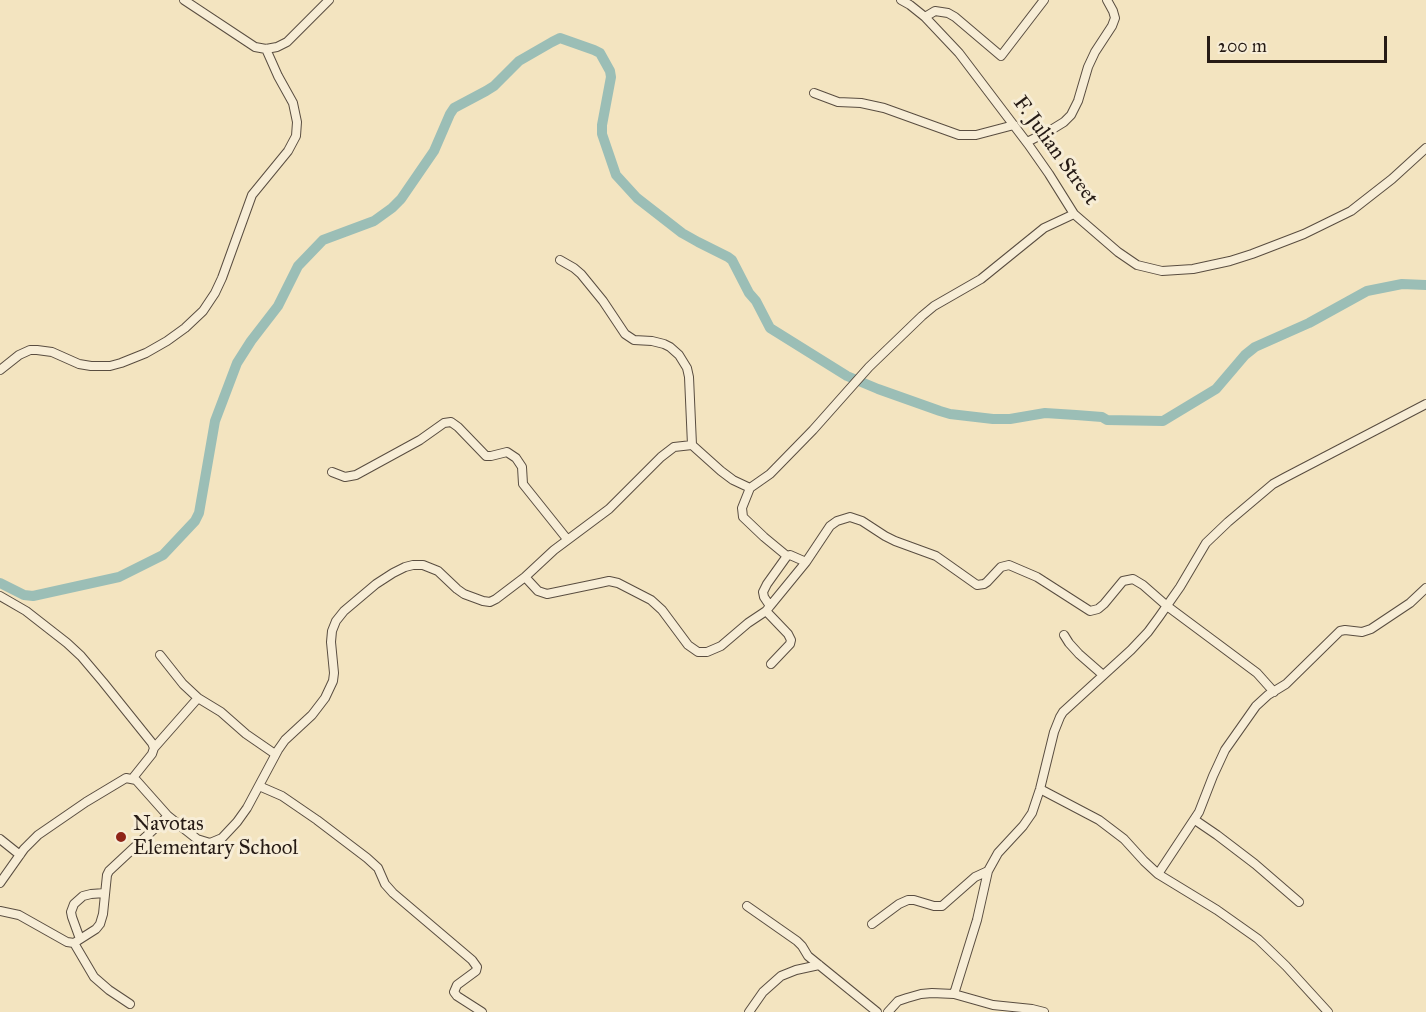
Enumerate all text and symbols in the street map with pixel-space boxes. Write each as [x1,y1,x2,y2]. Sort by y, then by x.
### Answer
scale bar [1210,24,1390,62]
text: 200 m [1218,35,1267,57]
street label: F. Julian Street [1007,91,1103,211]
place label: Navotas Elementary School [133,812,298,862]
marker: Navotas Elementary School [114,830,128,844]

